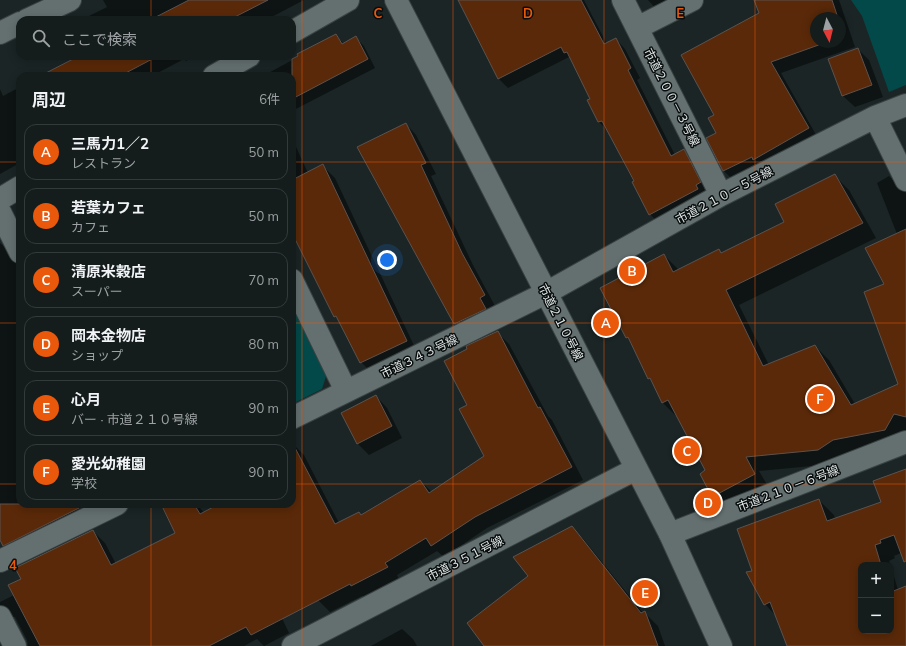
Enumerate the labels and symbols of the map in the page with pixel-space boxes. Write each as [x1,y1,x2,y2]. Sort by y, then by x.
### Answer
text: C [374,5,383,21]
text: D [523,5,533,21]
text: E [676,5,684,21]
north arrow [810,12,846,48]
street label: 市道２００－３号線 [641,45,703,149]
street label: 市道２１０－５号線 [673,163,775,227]
your location [377,250,397,270]
pin: B [619,256,645,286]
street label: 市道２１０号線 [535,281,587,363]
pin: A [593,308,619,338]
street label: 市道３４３号線 [378,331,460,381]
pin: F [807,384,833,414]
pin: C [674,436,700,466]
street label: 市道２１０－６号線 [735,462,841,514]
pin: D [695,488,721,518]
street label: 市道３５１号線 [424,532,506,584]
text: 4 [9,557,17,573]
pin: E [632,578,658,608]

